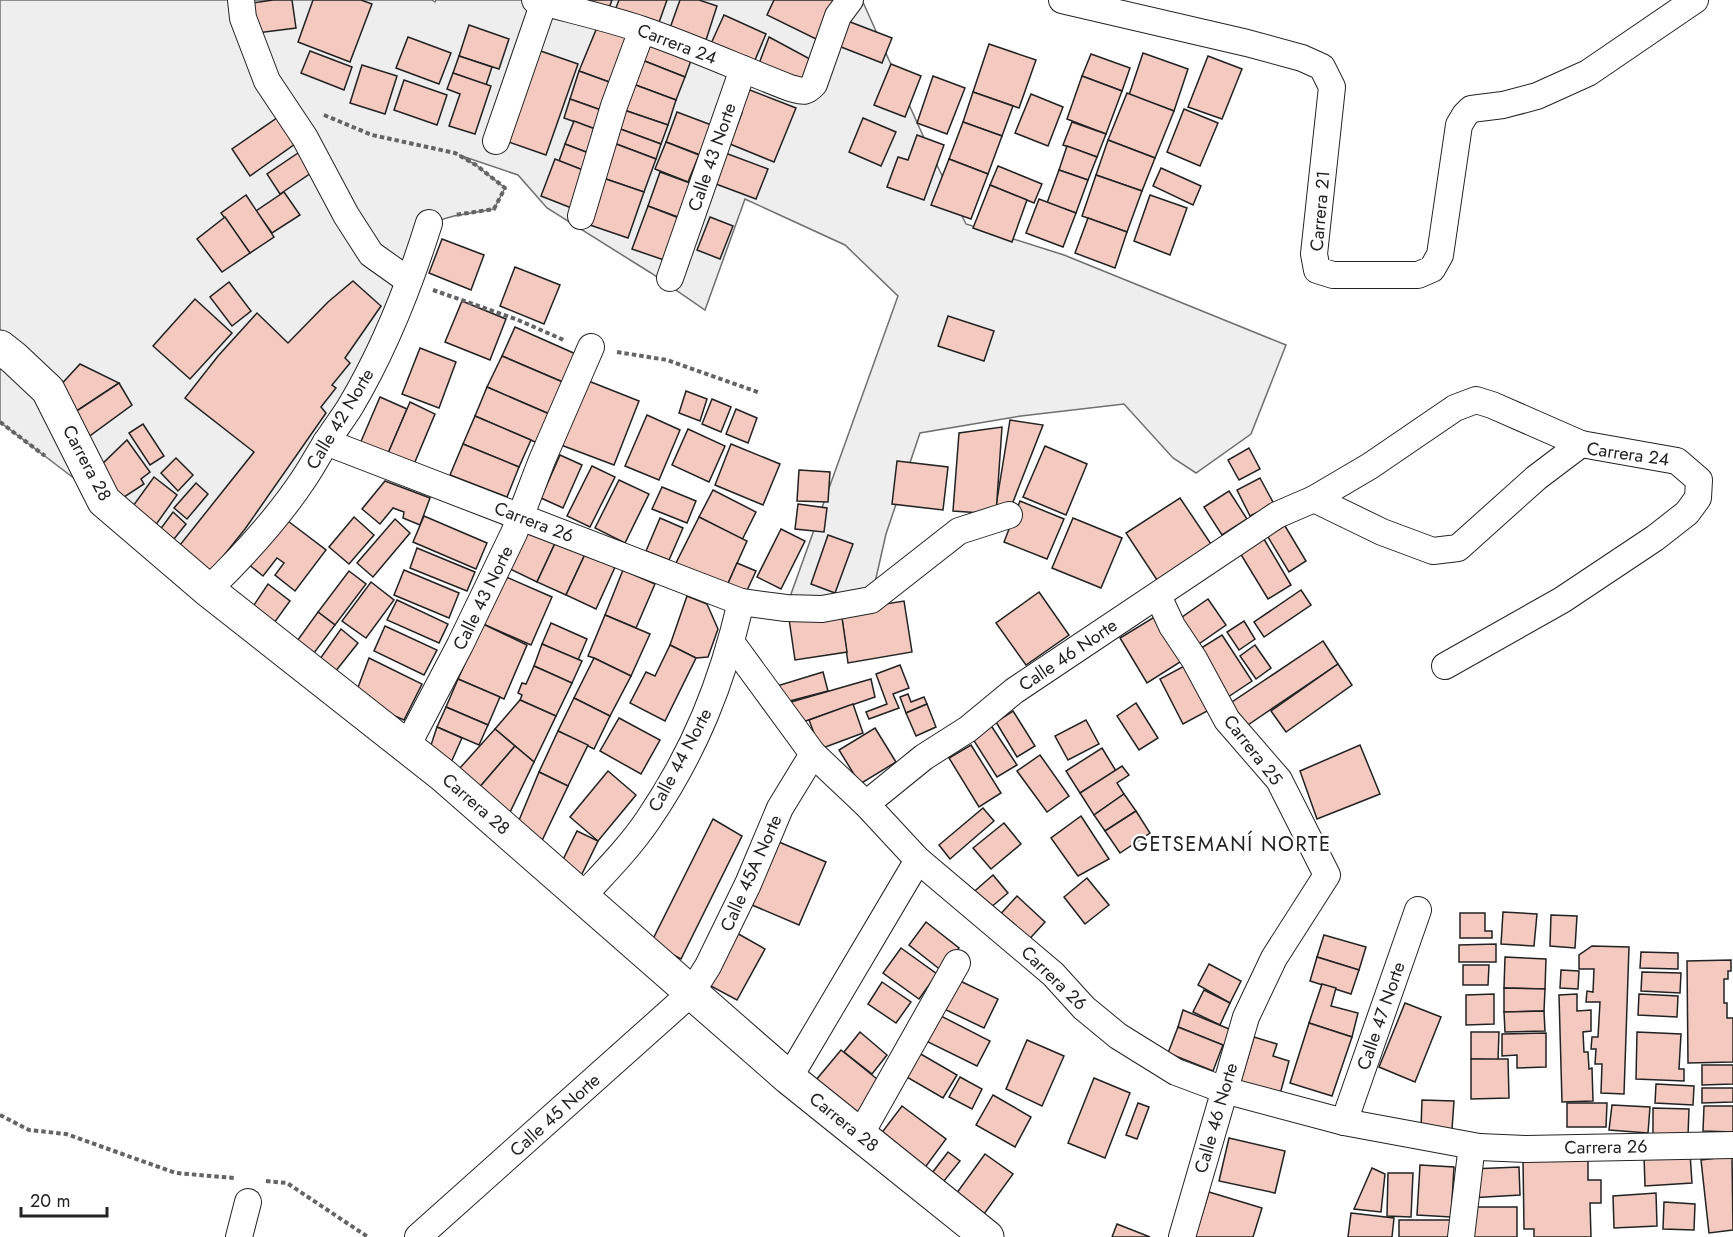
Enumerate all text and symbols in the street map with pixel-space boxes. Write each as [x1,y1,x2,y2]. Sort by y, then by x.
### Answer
street label: Carrera 24 [633,17,721,71]
street label: Calle 43 Norte [681,99,743,215]
street label: Carrera 21 [1304,170,1336,252]
street label: Calle 42 Norte [300,364,380,474]
street label: Carrera 28 [56,420,118,506]
street label: Carrera 24 [1585,435,1671,473]
street label: Carrera 26 [491,495,577,549]
street label: Calle 43 Norte [447,541,519,655]
street label: Calle 46 Norte [1014,612,1122,698]
street label: Calle 44 Norte [642,704,718,816]
street label: Carrera 25 [1217,709,1289,791]
street label: Carrera 28 [436,767,516,841]
street label: Calle 45A Norte [714,810,788,936]
district label: GETSEMANÍ NORTE [1133,830,1331,859]
street label: Carrera 26 [1015,940,1093,1016]
street label: Calle 47 Norte [1350,958,1412,1074]
street label: Calle 46 Norte [1188,1060,1244,1176]
street label: Calle 45 Norte [504,1067,606,1163]
street label: Carrera 28 [804,1086,884,1158]
street label: Carrera 26 [1564,1133,1648,1161]
scale bar [21,1180,106,1218]
text: 20 m [30,1188,70,1214]

